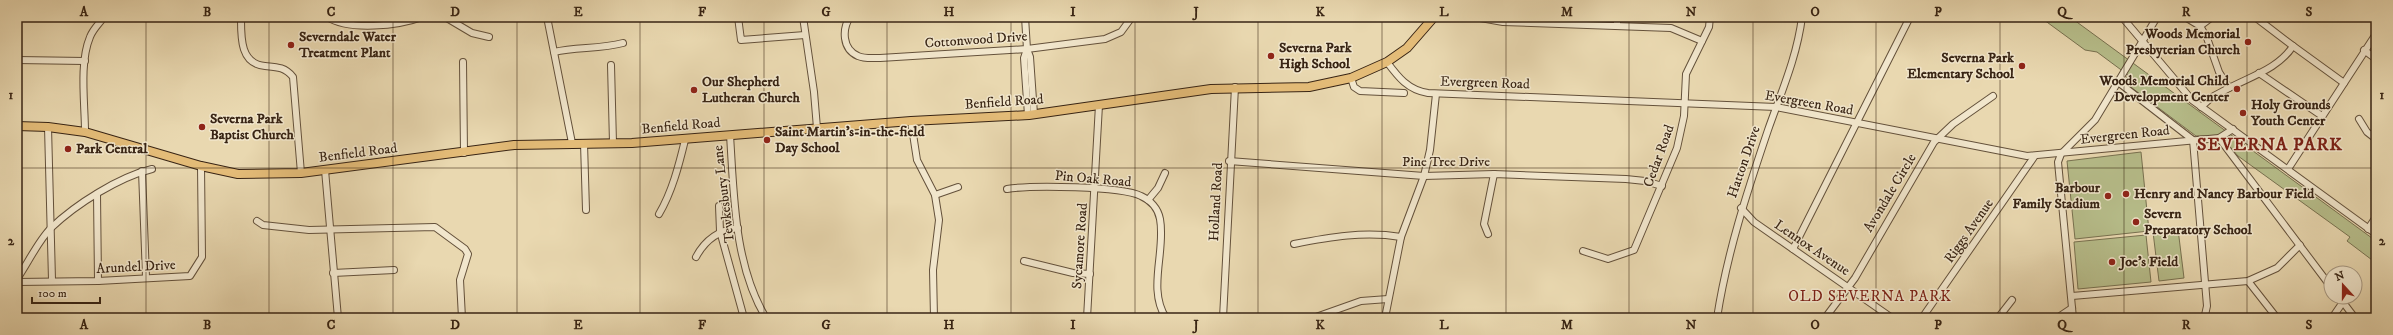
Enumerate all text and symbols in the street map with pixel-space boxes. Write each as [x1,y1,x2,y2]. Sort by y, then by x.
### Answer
text: A [79,4,89,20]
text: B [203,4,211,20]
text: C [327,4,336,20]
text: D [450,4,460,20]
text: E [573,4,583,20]
text: F [698,4,707,20]
text: G [821,4,831,20]
text: H [944,4,955,20]
text: I [1070,4,1076,20]
text: J [1191,4,1199,21]
text: K [1315,4,1325,20]
text: L [1439,4,1449,20]
text: M [1561,4,1573,20]
text: N [1686,4,1697,20]
text: O [1810,4,1820,20]
text: P [1934,4,1942,20]
text: Q [2057,4,2073,20]
text: R [2182,4,2191,20]
text: S [2306,4,2313,20]
place label: Woods Memorial Presbyterian Church [2126,25,2241,59]
street label: Cottonwood Drive [924,27,1028,53]
place label: Severndale Water Treatment Plant [298,28,397,62]
marker: Woods Memorial Presbyterian Church [2243,37,2253,47]
place label: Severna Park High School [1279,39,1353,73]
marker: Severndale Water Treatment Plant [286,40,296,50]
place label: Severna Park Elementary School [1907,49,2015,83]
marker: Severna Park High School [1266,51,1276,61]
marker: Severna Park Elementary School [2017,61,2027,71]
street label: Evergreen Road [1440,72,1530,94]
place label: Woods Memorial Child Development Center [2099,72,2230,106]
place label: Our Shepherd Lutheran Church [702,73,800,107]
marker: Woods Memorial Child Development Center [2232,84,2242,94]
marker: Our Shepherd Lutheran Church [689,85,699,95]
street label: Evergreen Road [1763,86,1855,120]
text: 1 [9,87,14,103]
text: 1 [2380,87,2385,103]
street label: Benfield Road [964,90,1044,114]
place label: Holy Grounds Youth Center [2250,96,2331,130]
marker: Holy Grounds Youth Center [2238,108,2248,118]
place label: Severna Park Baptist Church [210,110,295,144]
street label: Benfield Road [641,114,721,138]
street label: Evergreen Road [2079,121,2171,149]
marker: Severna Park Baptist Church [197,122,207,132]
street label: Cedar Road [1639,122,1679,190]
place label: Saint Martin's-in-the-field Day School [775,123,925,157]
street label: Hatton Drive [1723,123,1765,200]
district label: SEVERNA PARK [2197,134,2343,156]
marker: Saint Martin's-in-the-field Day School [762,135,772,145]
street label: Benfield Road [318,139,398,167]
place label: Park Central [76,140,148,158]
marker: Park Central [63,144,73,154]
street label: Tewkesbury Lane [709,144,739,244]
street label: Avondale Circle [1859,150,1921,236]
street label: Pine Tree Drive [1402,153,1490,171]
street label: Holland Road [1205,162,1227,242]
street label: Pin Oak Road [1054,167,1132,191]
place label: Barbour Family Stadium [2012,179,2101,213]
place label: Henry and Nancy Barbour Field [2134,185,2315,203]
marker: Henry and Nancy Barbour Field [2121,189,2131,199]
marker: Barbour Family Stadium [2103,191,2113,201]
street label: Riggs Avenue [1940,195,1998,267]
street label: Sycamore Road [1068,202,1092,290]
place label: Severn Preparatory School [2144,205,2253,239]
street label: Lennox Avenue [1771,216,1853,280]
marker: Severn Preparatory School [2131,217,2141,227]
text: 2 [8,233,15,249]
text: 2 [2379,233,2386,249]
place label: Joe's Field [2118,253,2179,271]
street label: Arundel Drive [96,256,176,278]
marker: Joe's Field [2107,257,2117,267]
north arrow [2323,265,2363,305]
text: N [2333,268,2346,285]
scale bar [32,279,100,305]
text: 100 m [38,286,67,301]
district label: OLD SEVERNA PARK [1788,287,1952,306]
text: A [79,317,89,333]
text: B [203,317,211,333]
text: C [327,317,336,333]
text: D [450,317,460,333]
text: E [573,317,583,333]
text: F [698,317,707,333]
text: G [821,317,831,333]
text: H [944,317,955,333]
text: I [1070,317,1076,333]
text: J [1191,317,1199,334]
text: K [1315,317,1325,333]
text: L [1439,317,1449,333]
text: M [1561,317,1573,333]
text: N [1686,317,1697,333]
text: O [1810,317,1820,333]
text: P [1934,317,1942,333]
text: Q [2057,317,2073,333]
text: R [2182,317,2191,333]
text: S [2306,317,2313,333]

